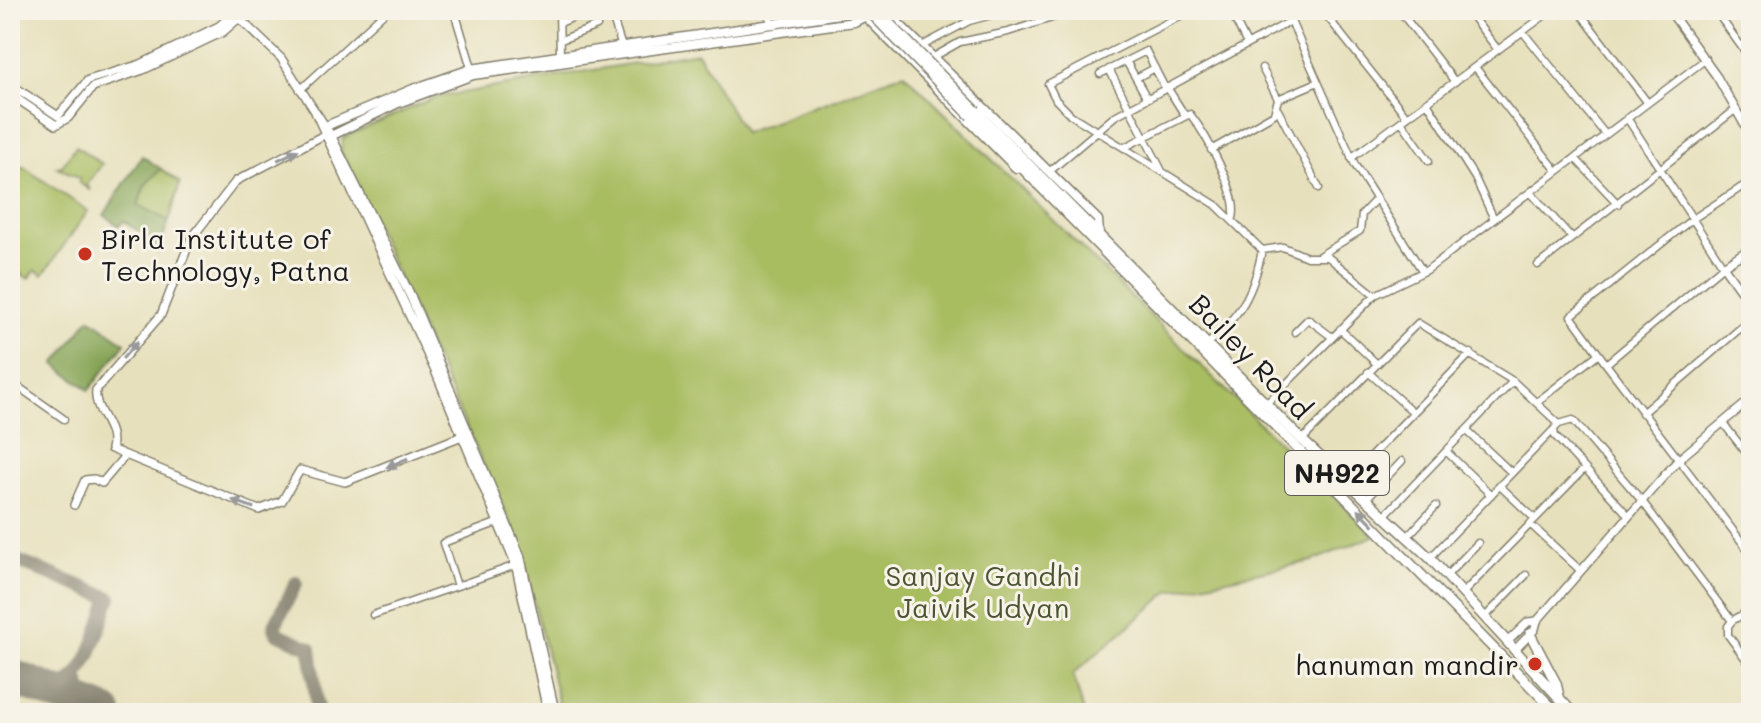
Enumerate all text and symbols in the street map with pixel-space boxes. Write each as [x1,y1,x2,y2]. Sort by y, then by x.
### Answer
one-way arrow [276,148,299,162]
place label: Birla Institute of Technology, Patna [101,220,350,288]
marker: Birla Institute of Technology, Patna [76,245,94,263]
street label: Bailey Road [1182,286,1320,426]
one-way arrow [121,341,139,360]
road number: NH922 [1285,451,1389,495]
one-way arrow [385,456,409,469]
one-way arrow [231,497,255,510]
one-way arrow [1357,508,1375,527]
park label: Sanjay Gandhi Jaivik Udyan [886,557,1080,625]
place label: hanuman mandir [1295,646,1519,682]
marker: hanuman mandir [1526,655,1544,673]

